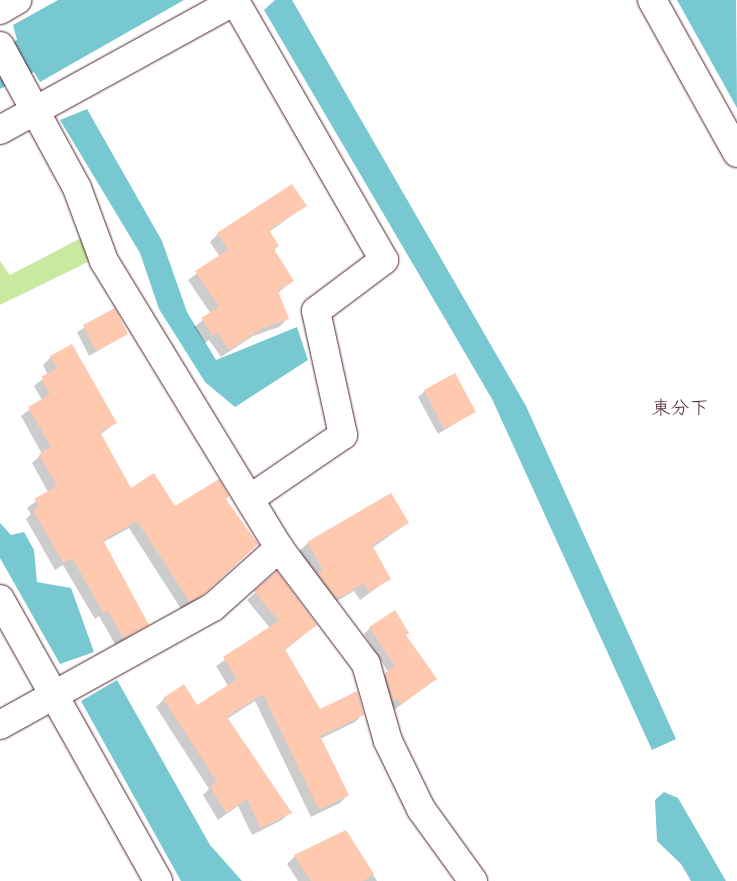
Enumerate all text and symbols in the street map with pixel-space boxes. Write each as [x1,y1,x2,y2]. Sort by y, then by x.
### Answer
district label: 東分下 [652,397,708,419]

